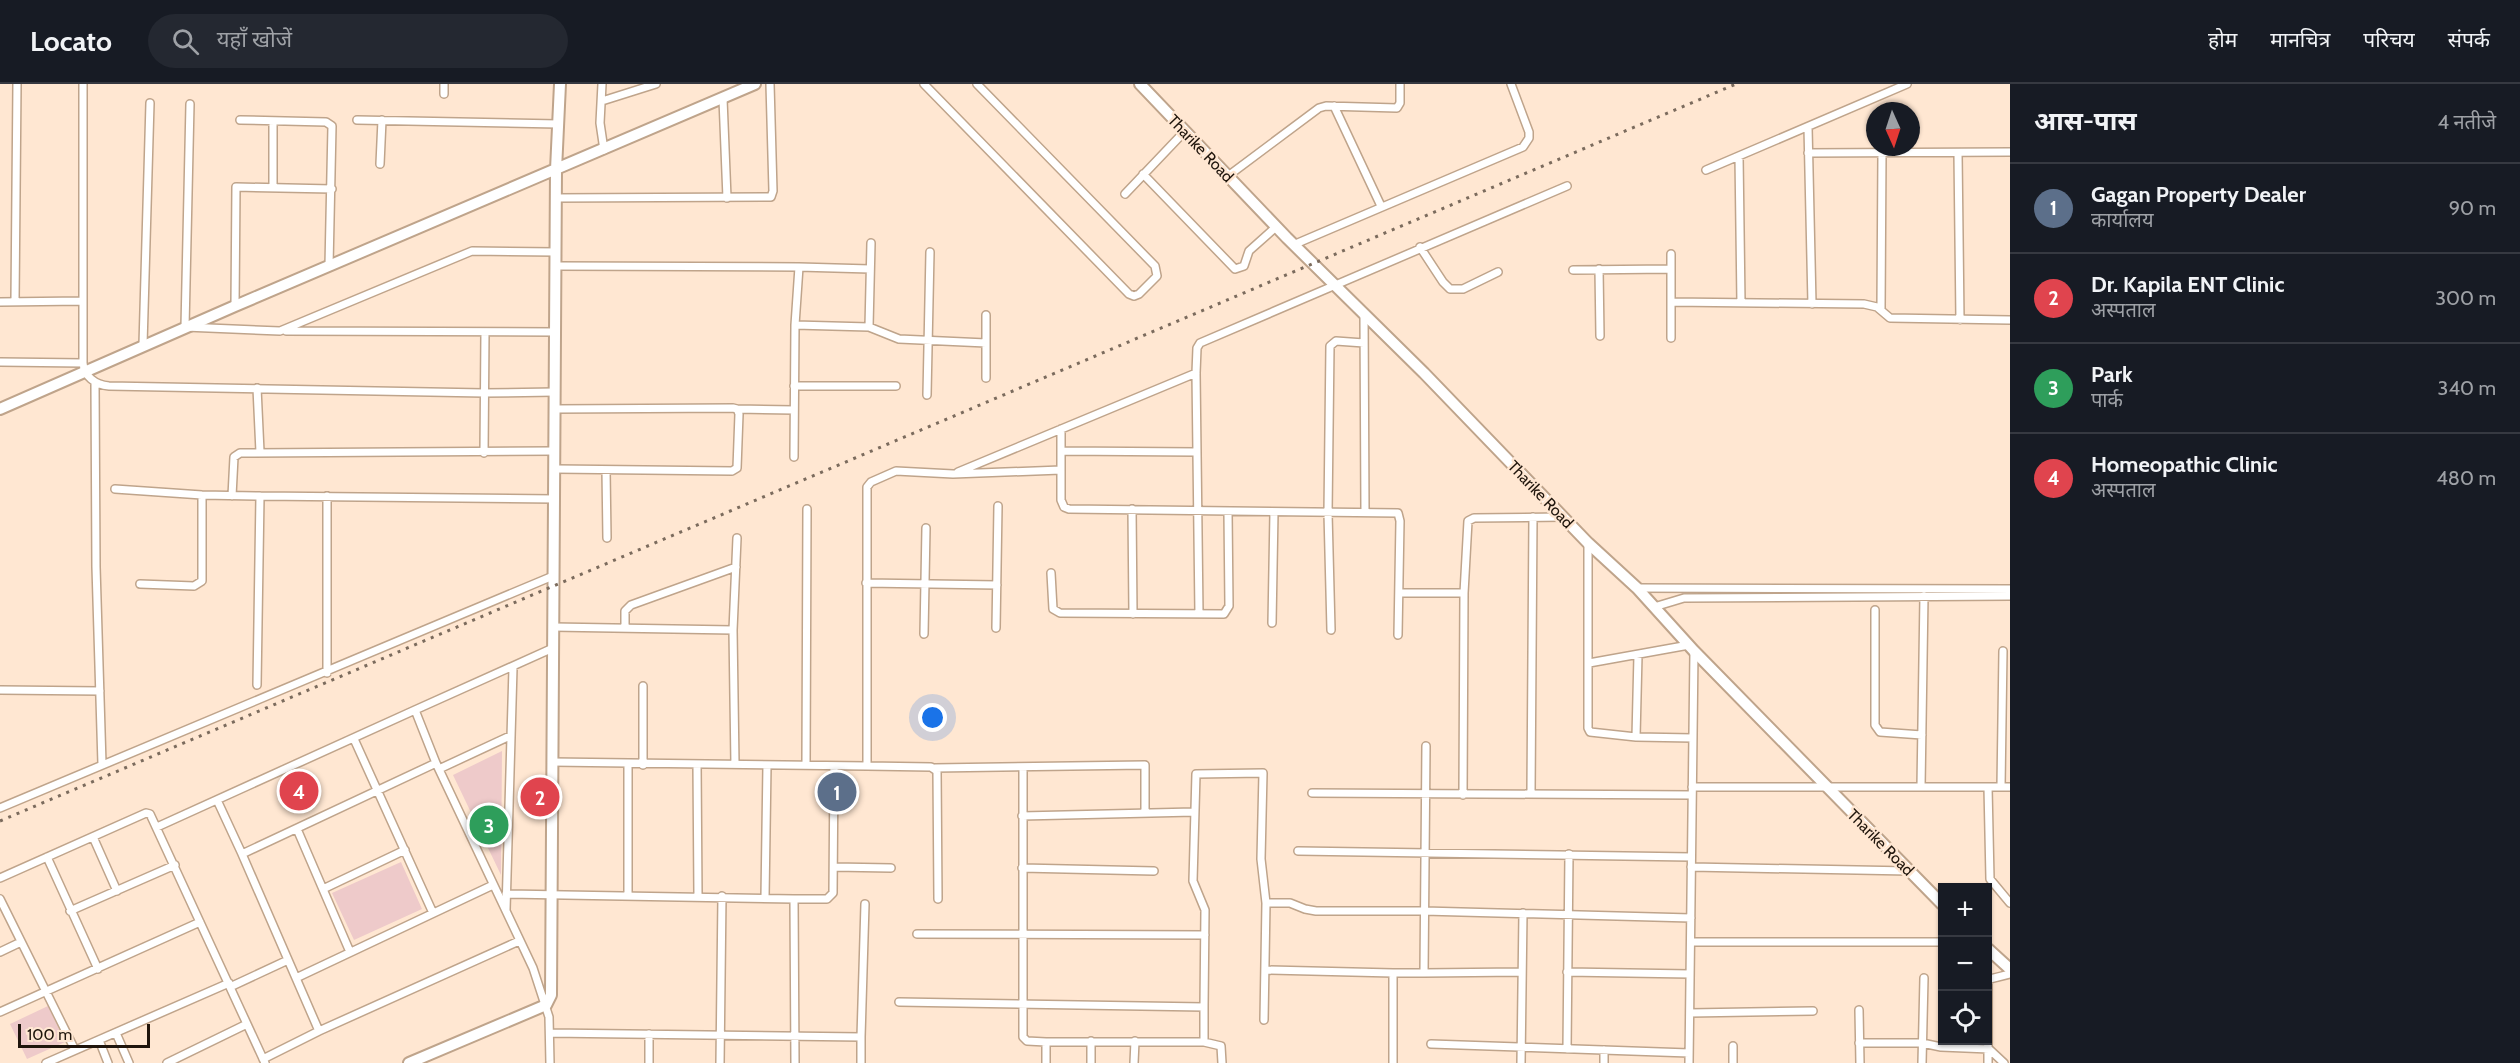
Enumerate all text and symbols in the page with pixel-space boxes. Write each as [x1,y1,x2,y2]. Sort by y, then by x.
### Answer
search box [148,14,568,68]
text: Locato [30,24,112,58]
icon: search [169,25,202,58]
text: यहाँ खोजें [217,26,292,53]
text: होम [2208,27,2237,52]
text: मानचित्र [2270,27,2330,52]
text: परिचय [2363,27,2415,52]
text: संपर्क [2448,27,2490,52]
north arrow [1866,102,1920,156]
text: आस-पास [2034,105,2137,137]
text: 4 नतीजे [2437,110,2496,134]
street label: Tharike Road [1164,111,1238,186]
text: Gagan Property Dealer [2091,181,2306,208]
text: 1 [2050,196,2057,220]
text: 90 m [2449,196,2496,220]
text: कार्यालय [2091,208,2153,232]
text: Dr. Kapila ENT Clinic [2091,271,2284,298]
text: 2 [2048,286,2059,310]
text: 300 m [2435,286,2496,310]
text: अस्पताल [2091,298,2156,322]
text: Park [2091,361,2133,388]
text: 3 [2048,376,2059,400]
text: 340 m [2438,376,2496,400]
text: पार्क [2091,388,2123,412]
text: Homeopathic Clinic [2091,451,2277,478]
street label: Tharike Road [1504,457,1578,532]
text: 4 [2047,466,2060,490]
text: 480 m [2436,466,2496,490]
text: अस्पताल [2091,478,2156,502]
your location [918,703,947,732]
pin: 4 [280,768,318,814]
pin: 1 [818,770,856,814]
pin: 2 [520,774,560,820]
pin: 3 [470,802,508,848]
street label: Tharike Road [1843,805,1918,880]
map controls [1938,883,1992,1045]
button: + [1938,883,1992,937]
button: − [1938,937,1992,991]
button: locate [1938,991,1992,1045]
scale bar [18,1021,150,1048]
text: 100 m [27,1025,72,1044]

